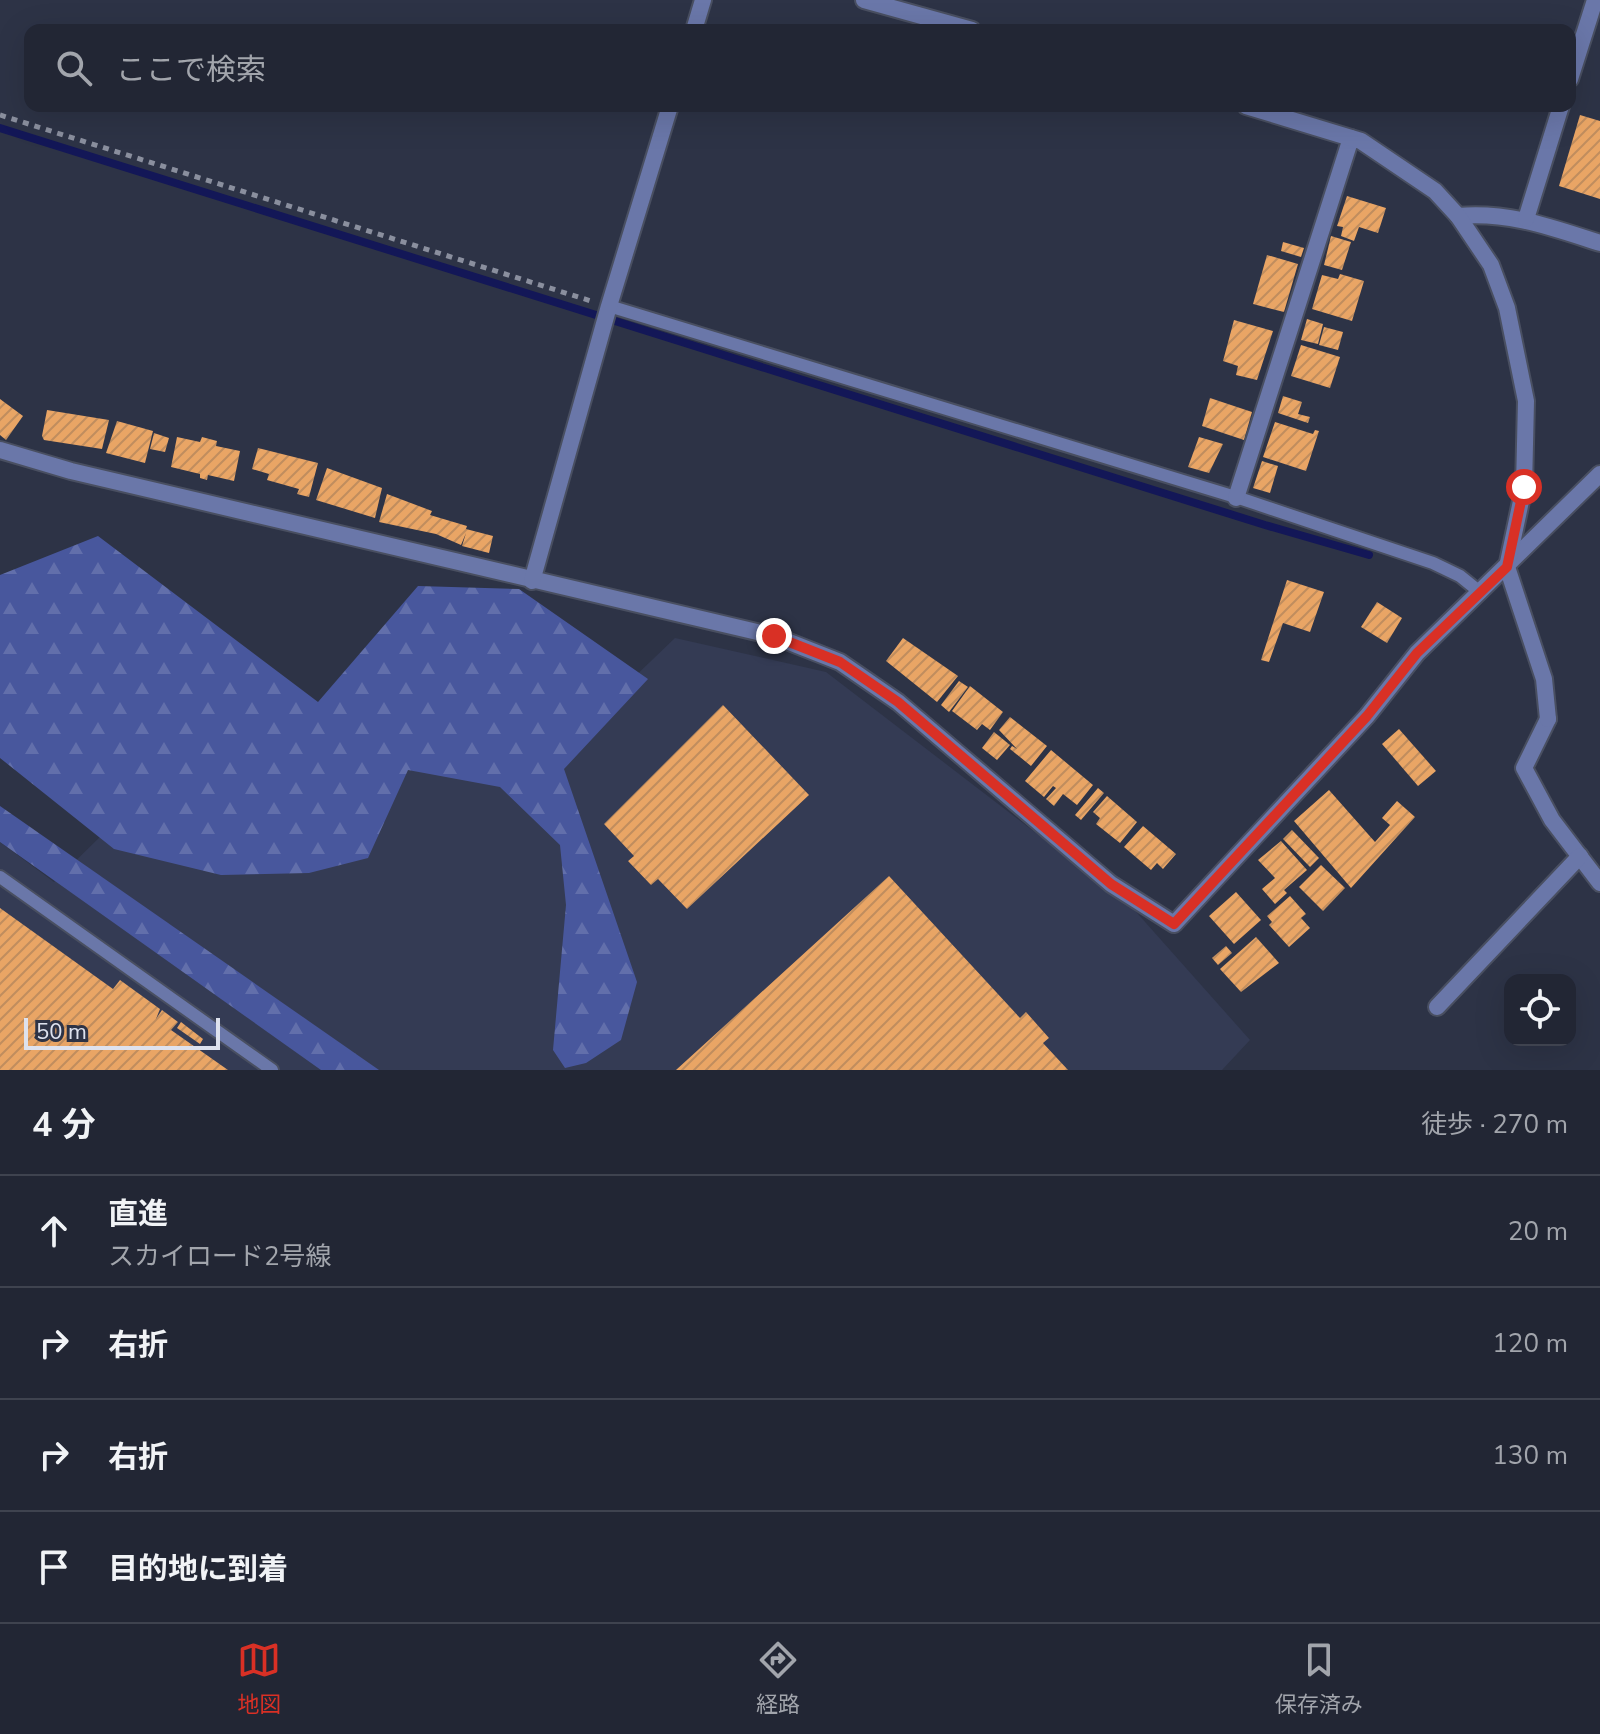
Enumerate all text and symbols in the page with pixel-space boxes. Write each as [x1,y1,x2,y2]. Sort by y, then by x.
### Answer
search box [24,24,1576,112]
icon: search [52,46,96,90]
text: ここで検索 [116,50,266,91]
route start [1506,469,1542,505]
route end [756,618,792,654]
map controls [1504,974,1576,1046]
button: locate [1504,974,1576,1046]
scale bar [24,1014,220,1050]
text: 50 m [36,1017,87,1047]
text: 4 分 [32,1102,96,1148]
text: 徒歩 · 270 m [1421,1107,1568,1142]
text: 直進 [108,1194,168,1235]
icon: ahead [32,1209,76,1253]
text: 20 m [1508,1214,1568,1249]
text: スカイロード2号線 [108,1239,332,1274]
icon: right [32,1321,76,1365]
text: 右折 [108,1325,168,1366]
text: 120 m [1492,1326,1568,1361]
icon: right [32,1433,76,1477]
text: 右折 [108,1437,168,1478]
text: 130 m [1492,1438,1568,1473]
icon: arrive [32,1545,76,1589]
text: 目的地に到着 [108,1549,288,1590]
tab: 地図 [237,1638,281,1720]
tab: 経路 [756,1638,800,1720]
tab: 保存済み [1275,1638,1363,1720]

